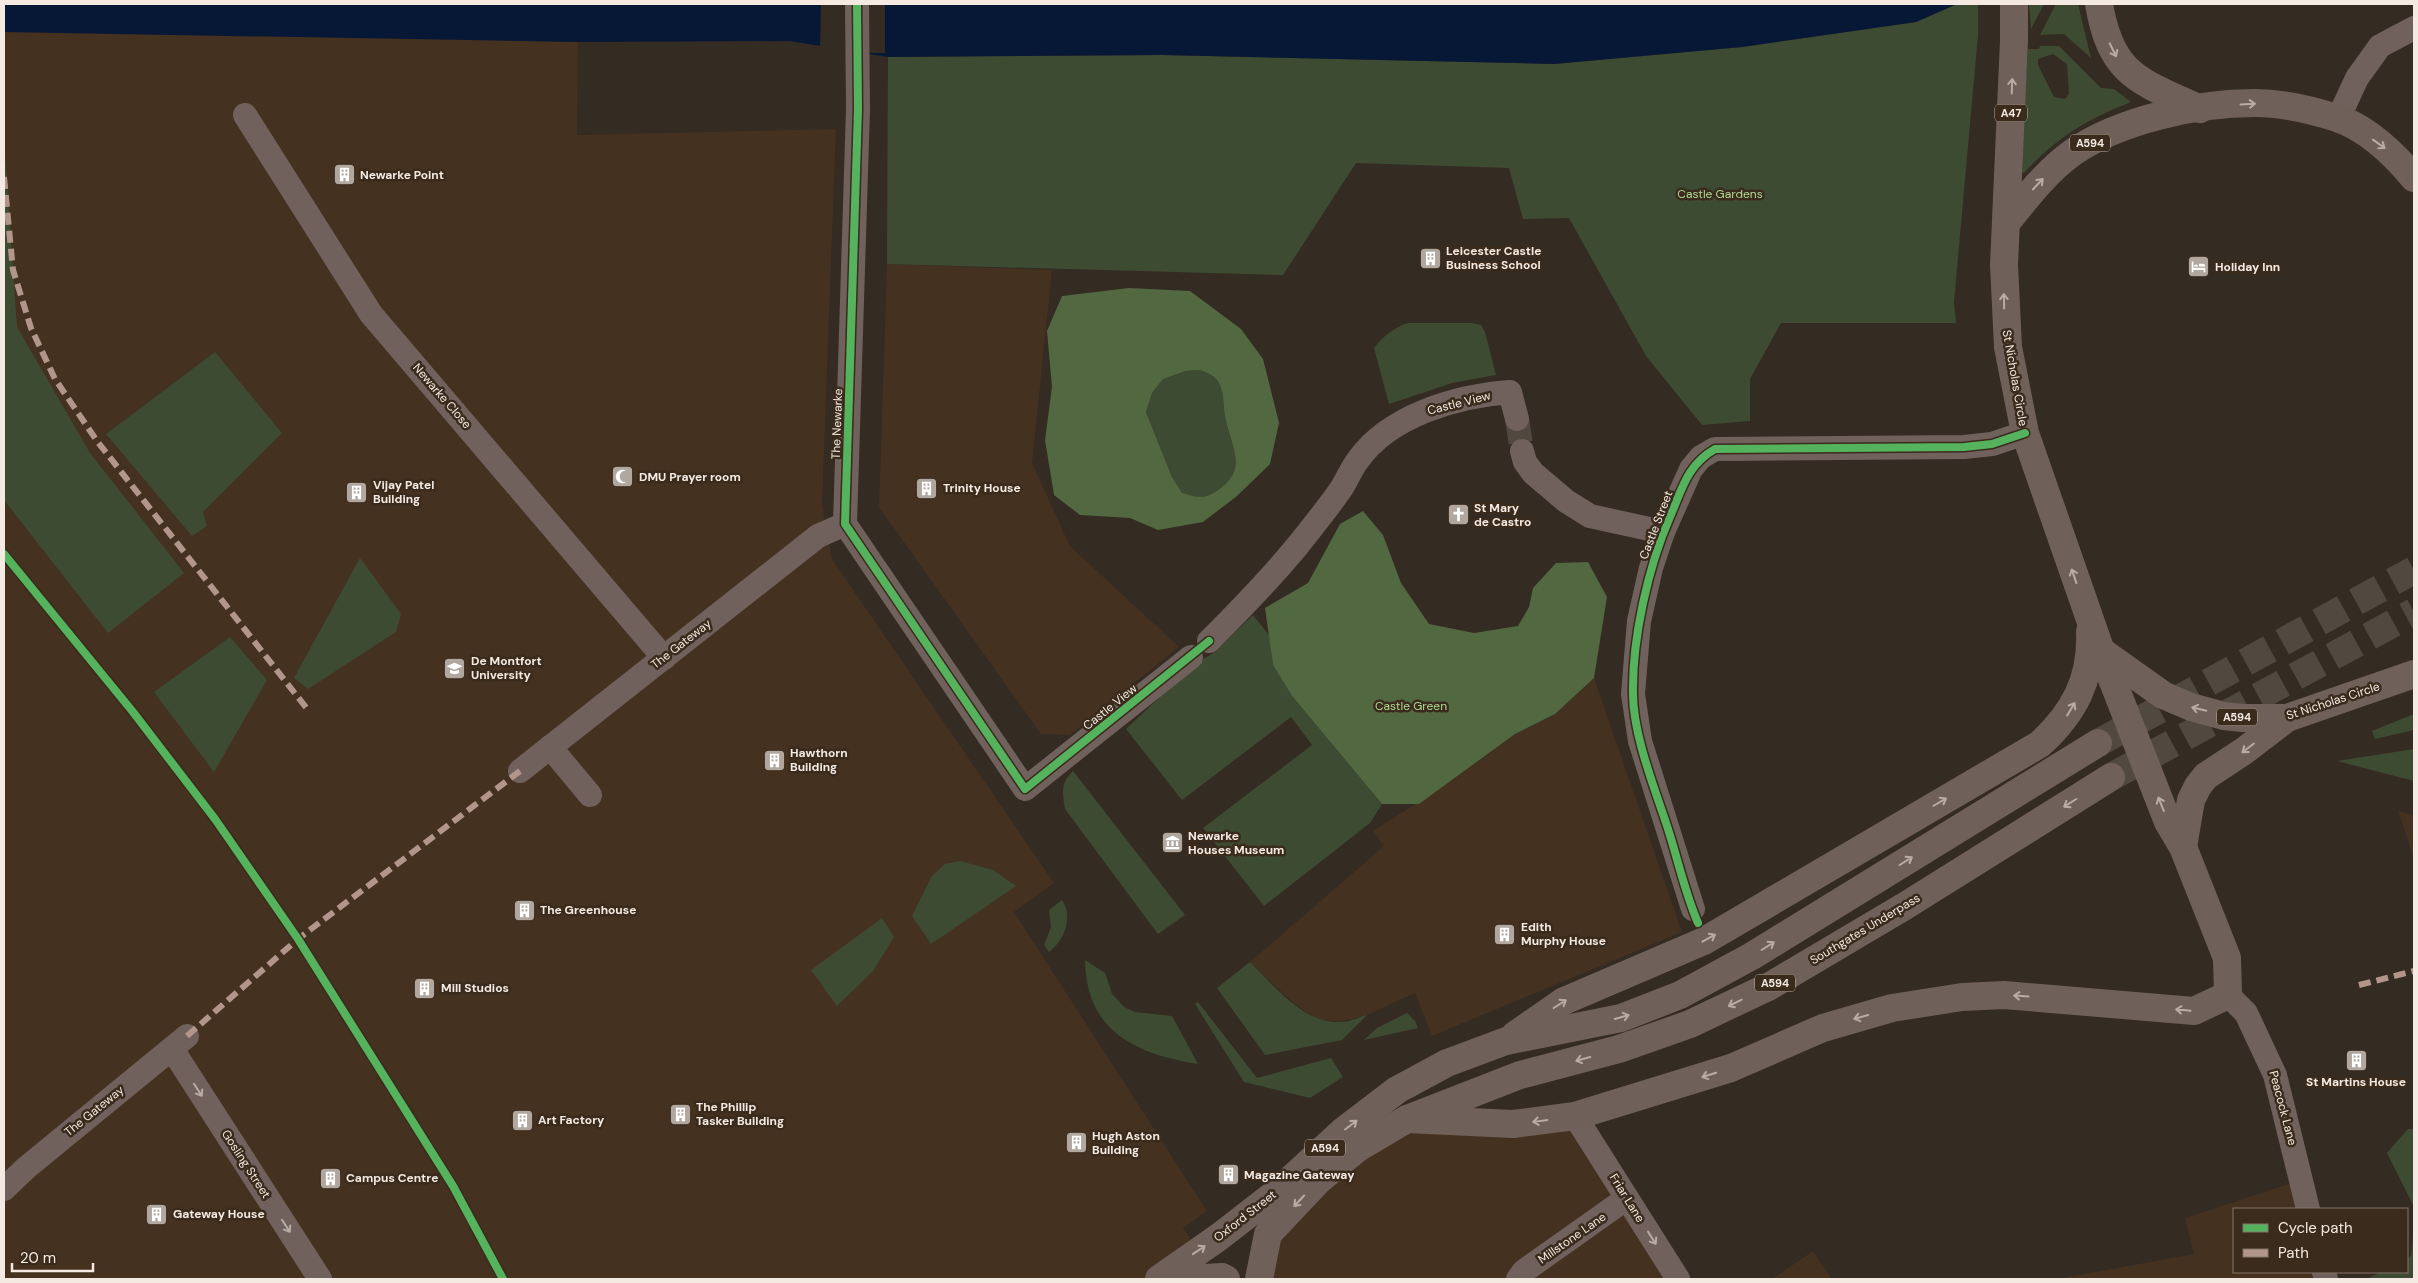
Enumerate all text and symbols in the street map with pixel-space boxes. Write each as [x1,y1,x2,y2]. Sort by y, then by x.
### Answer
one-way arrow [2109,42,2118,57]
one-way arrow [2007,78,2017,94]
one-way arrow [2240,99,2256,108]
road number: A47 [1995,105,2027,122]
road number: A594 [2070,134,2110,152]
one-way arrow [2372,139,2385,150]
building icon: Newarke Point [332,163,356,187]
place label: Newarke Point [360,167,444,183]
one-way arrow [2032,178,2044,191]
park label: Castle Gardens [1677,186,1763,202]
place label: Leicester Castle Business School [1446,243,1541,273]
building icon: Leicester Castle Business School [1418,246,1442,270]
hotel icon: Holiday Inn [2187,255,2211,279]
place label: Holiday Inn [2215,259,2280,275]
one-way arrow [1999,293,2009,310]
street label: St Nicholas Circle [1999,329,2031,428]
street label: Newarke Close [409,360,475,432]
street label: Castle View [1426,387,1492,419]
street label: The Newarke [828,388,846,460]
mosque icon: DMU Prayer room [611,465,635,489]
place label: DMU Prayer room [639,469,741,485]
building icon: Trinity House [915,476,939,500]
place label: Vijay Patel Building [373,477,434,507]
building icon: Vijay Patel Building [345,480,369,504]
place label: Trinity House [943,480,1021,496]
street label: Castle Street [1636,488,1677,562]
place label: St Mary de Castro [1474,500,1531,530]
church icon: St Mary de Castro [1446,503,1470,527]
one-way arrow [2068,568,2078,584]
street label: The Gateway [648,615,715,673]
place label: De Montfort University [471,653,542,683]
school or university icon: De Montfort University [443,656,467,680]
street label: St Nicholas Circle [2284,678,2382,724]
street label: Castle View [1080,680,1140,734]
park label: Castle Green [1375,698,1447,714]
one-way arrow [2067,703,2077,717]
one-way arrow [2191,704,2207,714]
road number: A594 [2217,709,2257,726]
one-way arrow [2241,743,2255,753]
place label: Hawthorn Building [790,745,848,775]
building icon: Hawthorn Building [762,748,786,772]
one-way arrow [1933,797,1947,807]
one-way arrow [2156,797,2165,812]
one-way arrow [2063,798,2077,809]
place label: Newarke Houses Museum [1188,828,1284,858]
museum icon: Newarke Houses Museum [1160,831,1184,855]
one-way arrow [1899,856,1913,866]
street label: Southgates Underpass [1807,890,1923,968]
building icon: The Greenhouse [512,898,536,922]
place label: The Greenhouse [540,902,636,918]
place label: Edith Murphy House [1521,919,1606,949]
building icon: Edith Murphy House [1493,922,1517,946]
one-way arrow [1701,933,1715,943]
one-way arrow [1760,941,1774,951]
road number: A594 [1755,974,1795,991]
building icon: Mill Studios [413,976,437,1000]
place label: Mill Studios [441,980,509,996]
one-way arrow [2014,991,2030,1001]
one-way arrow [1553,998,1567,1009]
one-way arrow [1728,999,1743,1008]
one-way arrow [2176,1005,2192,1015]
one-way arrow [1614,1012,1630,1022]
one-way arrow [1854,1013,1870,1023]
building icon: St Martins House [2344,1049,2368,1073]
one-way arrow [1575,1054,1591,1064]
street label: Peacock Lane [2265,1069,2301,1147]
one-way arrow [1702,1070,1718,1080]
place label: St Martins House [2306,1074,2406,1090]
street label: The Gateway [61,1082,127,1140]
one-way arrow [194,1082,204,1096]
place label: The Phillip Tasker Building [696,1099,784,1129]
building icon: The Phillip Tasker Building [668,1102,692,1126]
building icon: Art Factory [510,1108,534,1132]
place label: Art Factory [538,1112,605,1128]
one-way arrow [1533,1117,1549,1127]
one-way arrow [1344,1120,1357,1131]
street label: Gosling Street [218,1127,274,1202]
place label: Hugh Aston Building [1092,1128,1160,1158]
building icon: Hugh Aston Building [1064,1131,1088,1155]
road number: A594 [1305,1140,1345,1156]
building icon: Magazine Gateway [1216,1163,1240,1187]
building icon: Campus Centre [318,1166,342,1190]
place label: Magazine Gateway [1244,1167,1355,1183]
place label: Campus Centre [346,1170,438,1186]
street label: Friar Lane [1606,1171,1648,1225]
street label: Oxford Street [1210,1186,1280,1245]
one-way arrow [1293,1194,1305,1207]
building icon: Gateway House [145,1202,169,1226]
place label: Gateway House [173,1206,265,1222]
legend [2233,1208,2408,1273]
street label: Millstone Lane [1535,1209,1609,1267]
text: Cycle path [2278,1218,2353,1238]
one-way arrow [281,1219,291,1233]
one-way arrow [1648,1231,1658,1245]
scale bar [12,1240,94,1272]
text: Path [2278,1243,2309,1263]
one-way arrow [1191,1245,1205,1255]
text: 20 m [20,1248,56,1268]

